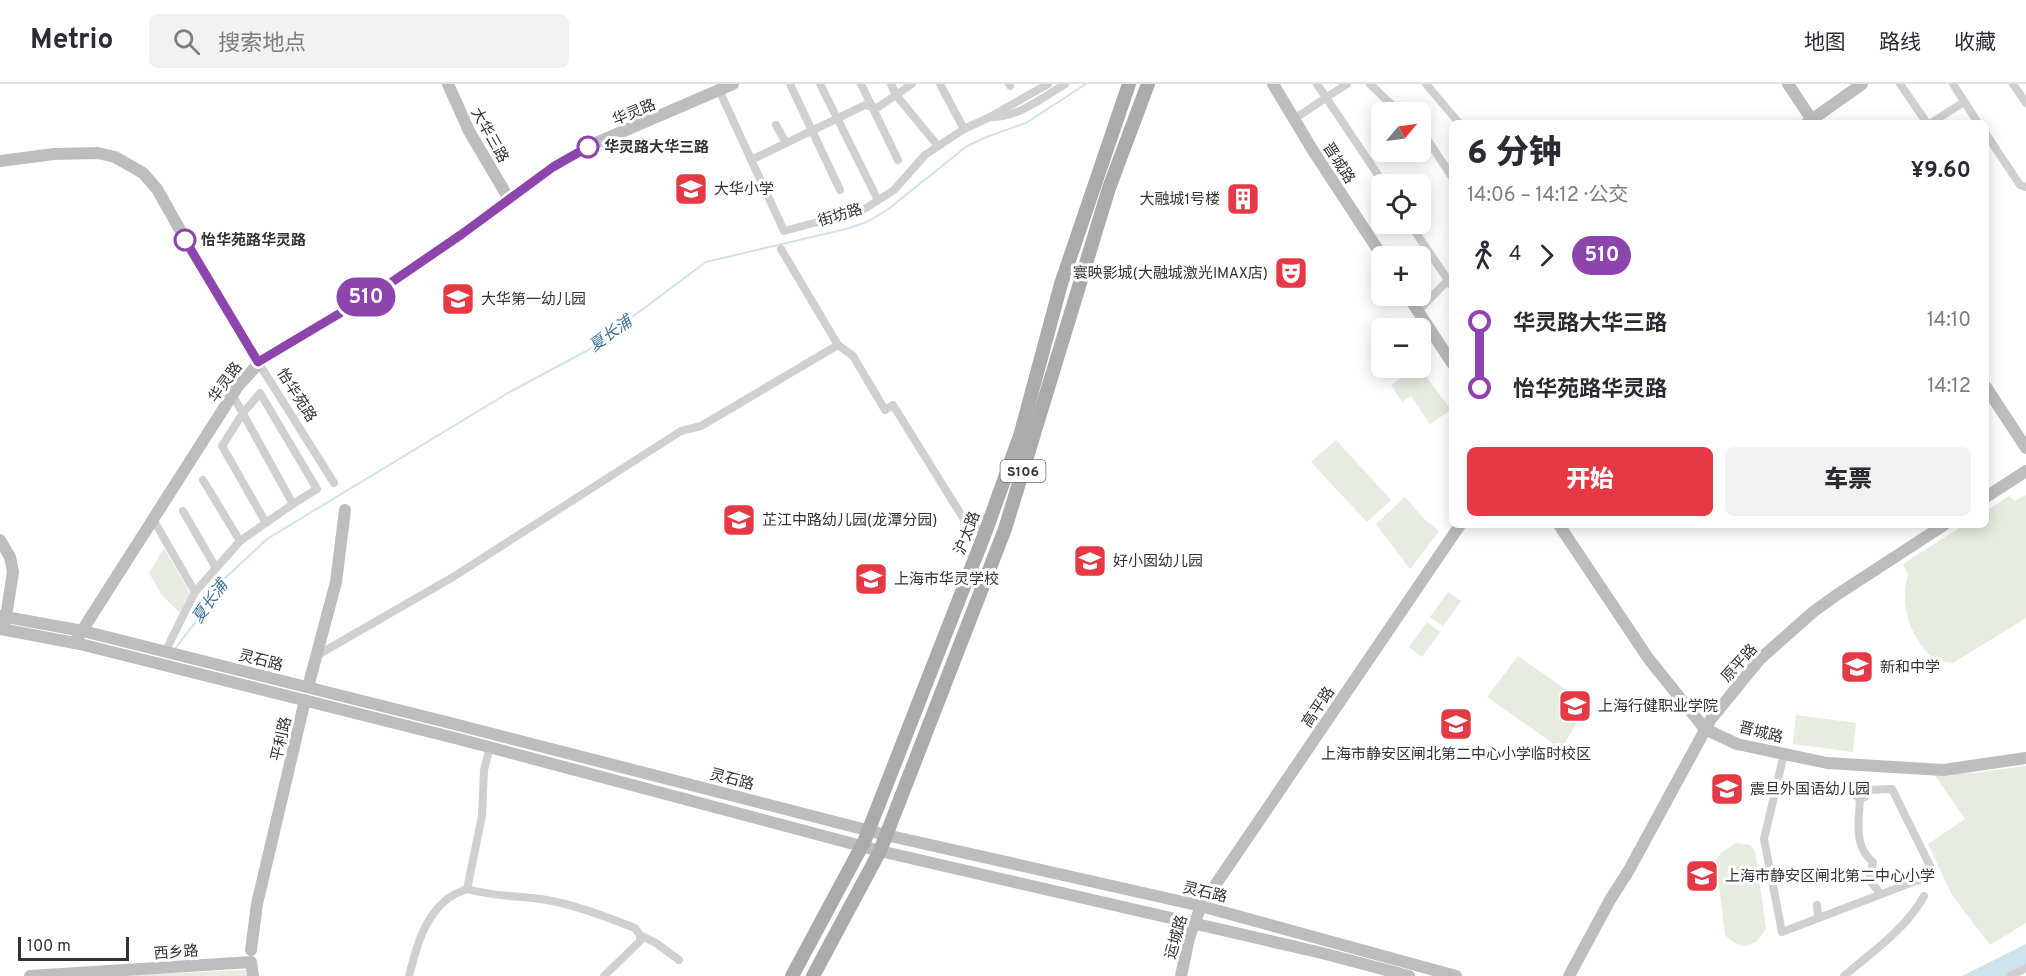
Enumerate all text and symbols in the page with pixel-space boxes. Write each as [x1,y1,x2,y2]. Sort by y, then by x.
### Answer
search box [149,14,569,68]
text: Metrio [30,23,113,59]
icon: search [170,25,203,58]
text: 地图 [1804,30,1846,57]
text: 路线 [1879,30,1921,57]
text: 收藏 [1954,30,1996,57]
text: 搜索地点 [218,31,306,58]
street label: 华灵路 [610,95,659,131]
north arrow [1371,102,1431,162]
map controls [1371,102,1431,378]
street label: 大华三路 [466,104,512,167]
text: 6 分钟 [1467,134,1562,176]
marker: 华灵路大华三路 [577,136,599,158]
place label: 华灵路大华三路 [604,138,709,158]
street label: 晋城路 [1318,140,1358,188]
text: ¥9.60 [1911,158,1971,185]
school or university icon: 大华小学 [673,171,709,207]
button: locate [1371,174,1431,234]
place label: 大华小学 [714,180,774,200]
building icon: 大融城1号楼 [1225,181,1261,217]
text: 14:06 – 14:12 · 公交 [1467,183,1628,209]
place label: 大融城1号楼 [1139,191,1220,210]
street label: 街坊路 [816,200,865,232]
marker: 怡华苑路华灵路 [174,229,196,251]
place label: 怡华苑路华灵路 [201,231,306,251]
icon: walk [1467,239,1500,272]
icon: forward [1530,239,1563,272]
text: 4 [1509,242,1521,268]
text: 510 [1584,242,1619,269]
button: + [1371,246,1431,306]
theatre icon: 寰映影城(大融城激光IMAX店) [1273,255,1309,291]
place label: 寰映影城(大融城激光IMAX店) [1073,265,1268,284]
line badge: 510 [332,278,400,316]
school or university icon: 大华第一幼儿园 [440,281,476,317]
text: 510 [348,284,384,311]
place label: 大华第一幼儿园 [481,290,586,310]
text: 14:10 [1927,308,1971,334]
water label: 夏长浦 [586,311,639,357]
text: 华灵路大华三路 [1513,311,1667,338]
button: − [1371,318,1431,378]
street label: 华灵路 [204,359,247,407]
street label: 怡华苑路 [272,365,321,426]
text: 14:12 [1927,374,1971,400]
text: 怡华苑路华灵路 [1513,377,1667,404]
button: 开始 [1467,447,1713,516]
button: 车票 [1725,447,1971,516]
road number: S106 [1000,460,1046,482]
school or university icon: 芷江中路幼儿园(龙潭分园) [721,502,757,538]
street label: 沪太路 [951,509,985,558]
place label: 芷江中路幼儿园(龙潭分园) [762,511,937,531]
school or university icon: 好小囡幼儿园 [1072,543,1108,579]
place label: 好小囡幼儿园 [1113,552,1203,572]
school or university icon: 上海市华灵学校 [853,561,889,597]
place label: 上海市华灵学校 [894,570,999,590]
water label: 夏长浦 [188,574,235,627]
street label: 原平路 [1718,641,1762,687]
street label: 灵石路 [236,647,285,676]
school or university icon: 新和中学 [1839,649,1875,685]
place label: 新和中学 [1880,659,1940,678]
street label: 高平路 [1299,684,1340,732]
school or university icon: 上海行健职业学院 [1557,688,1593,724]
place label: 上海行健职业学院 [1598,698,1718,717]
school or university icon: 上海市静安区闸北第二中心小学临时校区 [1438,706,1474,742]
street label: 平利路 [268,715,297,763]
street label: 晋城路 [1736,719,1785,748]
place label: 上海市静安区闸北第二中心小学临时校区 [1321,745,1591,765]
street label: 灵石路 [707,766,756,795]
school or university icon: 震旦外国语幼儿园 [1709,771,1745,807]
place label: 震旦外国语幼儿园 [1750,781,1870,800]
school or university icon: 上海市静安区闸北第二中心小学 [1684,858,1720,894]
place label: 上海市静安区闸北第二中心小学 [1725,867,1935,887]
street label: 灵石路 [1181,879,1229,908]
street label: 运城路 [1162,913,1193,962]
scale bar [18,934,129,962]
text: 100 m [27,937,71,957]
street label: 西乡路 [153,942,199,965]

